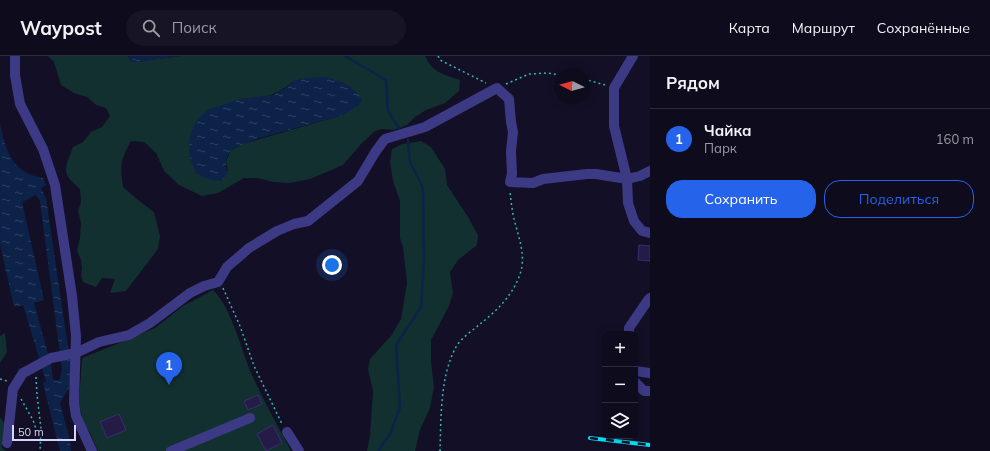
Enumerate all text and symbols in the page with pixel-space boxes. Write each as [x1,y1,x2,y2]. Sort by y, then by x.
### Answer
search box [126,10,406,46]
text: Waypost [20,16,102,40]
icon: search [140,17,162,39]
text: Поиск [172,18,217,37]
text: Карта [729,19,770,37]
text: Маршрут [792,19,855,37]
text: Сохранённые [877,19,970,37]
north arrow [554,68,590,104]
text: Рядом [666,72,720,93]
text: Чайка [704,121,751,140]
text: 1 [675,131,683,147]
text: 160 m [936,131,974,147]
text: Парк [704,140,737,156]
button: Сохранить [666,180,816,218]
button: Поделиться [824,180,974,218]
your location [322,255,342,275]
map controls [602,331,638,439]
button: + [602,331,638,367]
pin: 1 [156,352,182,385]
button: − [602,367,638,403]
button: layers [602,403,638,439]
scale bar [12,423,76,442]
text: 50 m [18,425,44,439]

